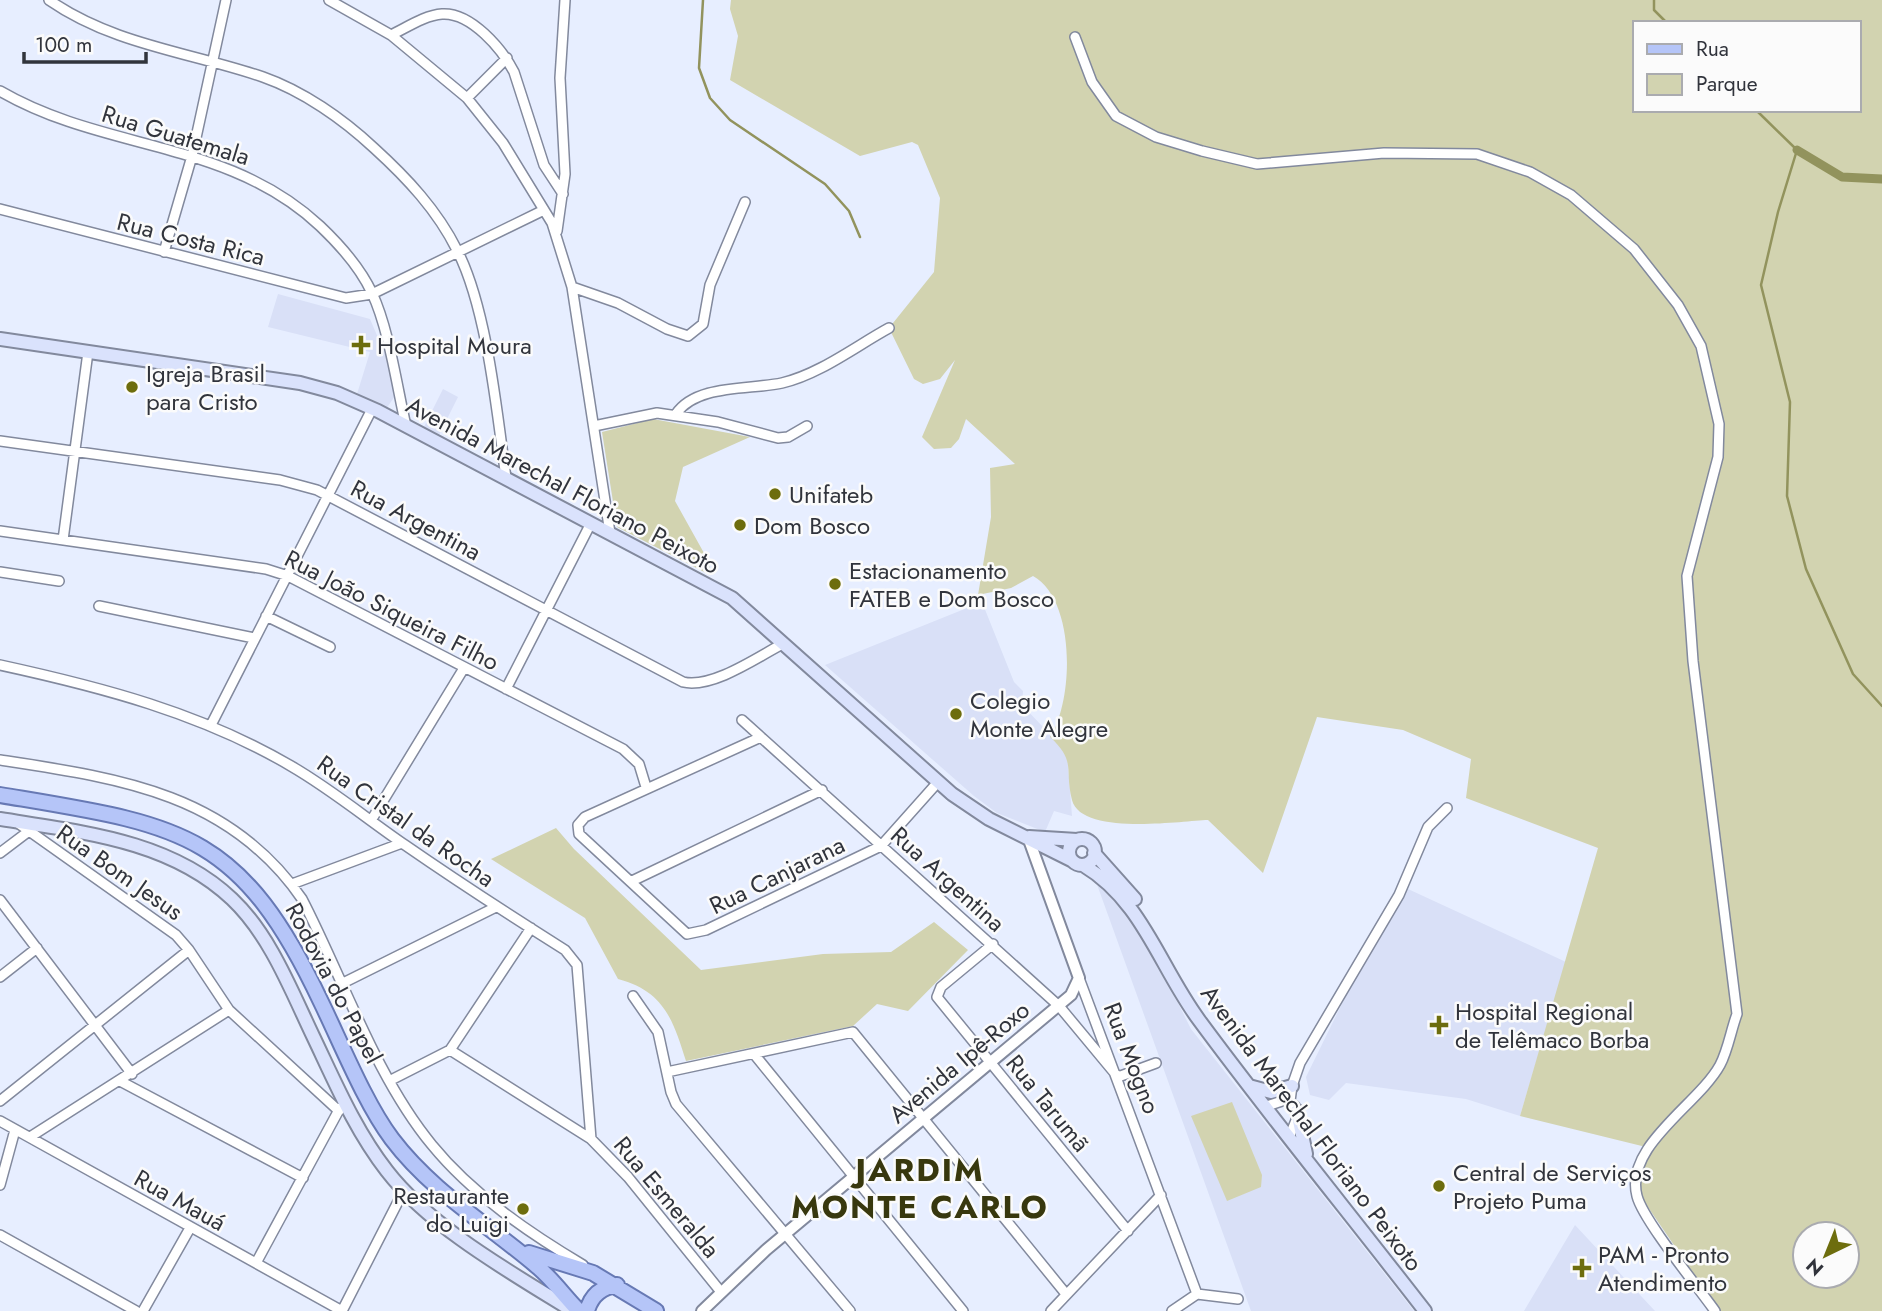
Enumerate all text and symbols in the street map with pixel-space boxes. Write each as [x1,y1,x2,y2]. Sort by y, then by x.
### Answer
scale bar [24,21,147,65]
legend [1633,21,1861,112]
text: 100 m [35,30,92,60]
text: Rua [1696,34,1729,64]
text: Parque [1696,69,1758,99]
street label: Rua Guatemala [98,96,254,174]
street label: Rua Costa Rica [113,204,269,274]
place label: Hospital Moura [377,328,532,363]
marker: Hospital Moura [351,335,371,355]
place label: Igreja Brasil para Cristo [146,356,265,419]
marker: Igreja Brasil para Cristo [124,379,140,395]
street label: Avenida Marechal Floriano Peixoto [400,387,726,583]
street label: Rua Argentina [345,471,487,569]
place label: Unifateb [789,477,873,512]
marker: Unifateb [767,486,783,502]
place label: Dom Bosco [754,508,870,543]
marker: Dom Bosco [732,517,748,533]
street label: Rua João Siqueira Filho [279,541,505,679]
place label: Estacionamento FATEB e Dom Bosco [849,553,1054,616]
marker: Estacionamento FATEB e Dom Bosco [827,576,843,592]
place label: Colegio Monte Alegre [970,683,1108,746]
marker: Colegio Monte Alegre [948,706,964,722]
street label: Rua Cristal da Rocha [310,746,502,896]
street label: Rua Bom Jesus [50,815,190,929]
street label: Rua Argentina [883,818,1013,940]
street label: Rua Canjarana [703,827,851,923]
street label: Rodovia do Papel [277,896,391,1070]
street label: Avenida Marechal Floriano Peixoto [1193,978,1431,1278]
street label: Avenida Ipê-Roxo [881,993,1037,1131]
place label: Hospital Regional de Telêmaco Borba [1455,994,1649,1057]
street label: Rua Mogno [1095,997,1169,1119]
marker: Hospital Regional de Telêmaco Borba [1429,1015,1449,1035]
street label: Rua Tarumã [998,1047,1098,1159]
street label: Rua Esmeralda [606,1129,728,1265]
district label: JARDIM MONTE CARLO [791,1147,1049,1230]
place label: Central de Serviços Projeto Puma [1453,1155,1651,1218]
street label: Rua Mauá [128,1160,232,1240]
place label: Restaurante do Luigi [393,1178,509,1241]
marker: Central de Serviços Projeto Puma [1431,1178,1447,1194]
marker: Restaurante do Luigi [515,1201,531,1217]
north arrow [1791,1220,1861,1290]
place label: PAM - Pronto Atendimento [1598,1237,1729,1300]
text: N [1800,1252,1829,1282]
marker: PAM - Pronto Atendimento [1572,1258,1592,1278]

